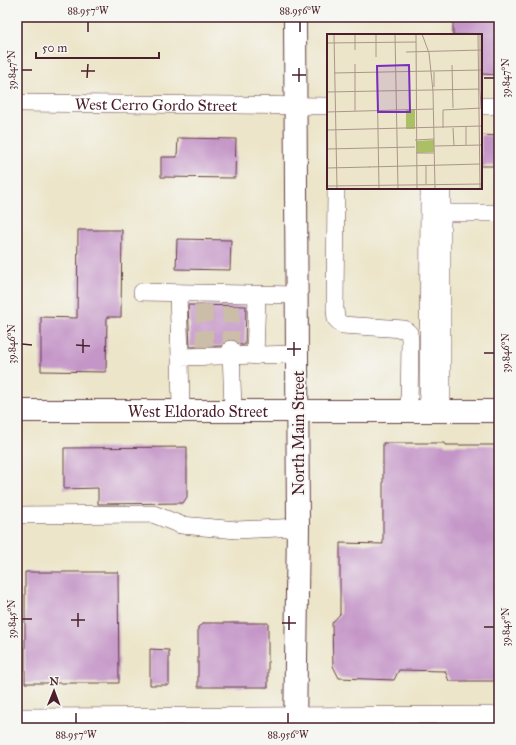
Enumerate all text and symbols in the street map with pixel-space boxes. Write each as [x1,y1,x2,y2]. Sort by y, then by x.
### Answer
text: 88.957°W [67,5,109,17]
text: 88.956°W [280,5,321,17]
scale bar [36,34,159,60]
inset map [327,34,482,189]
text: 50 m [42,41,67,55]
text: 39.847°N [6,50,18,90]
text: 39.847°N [500,58,512,98]
street label: West Cerro Gordo Street [75,95,238,115]
text: 39.846°N [6,324,18,364]
text: 39.846°N [500,333,512,373]
street label: North Main Street [289,370,308,495]
street label: West Eldorado Street [128,402,269,421]
text: 39.845°N [6,599,18,639]
text: 39.845°N [500,607,512,647]
north arrow [34,671,74,711]
text: N [49,675,60,688]
text: 88.957°W [55,729,97,741]
text: 88.956°W [268,729,309,741]

